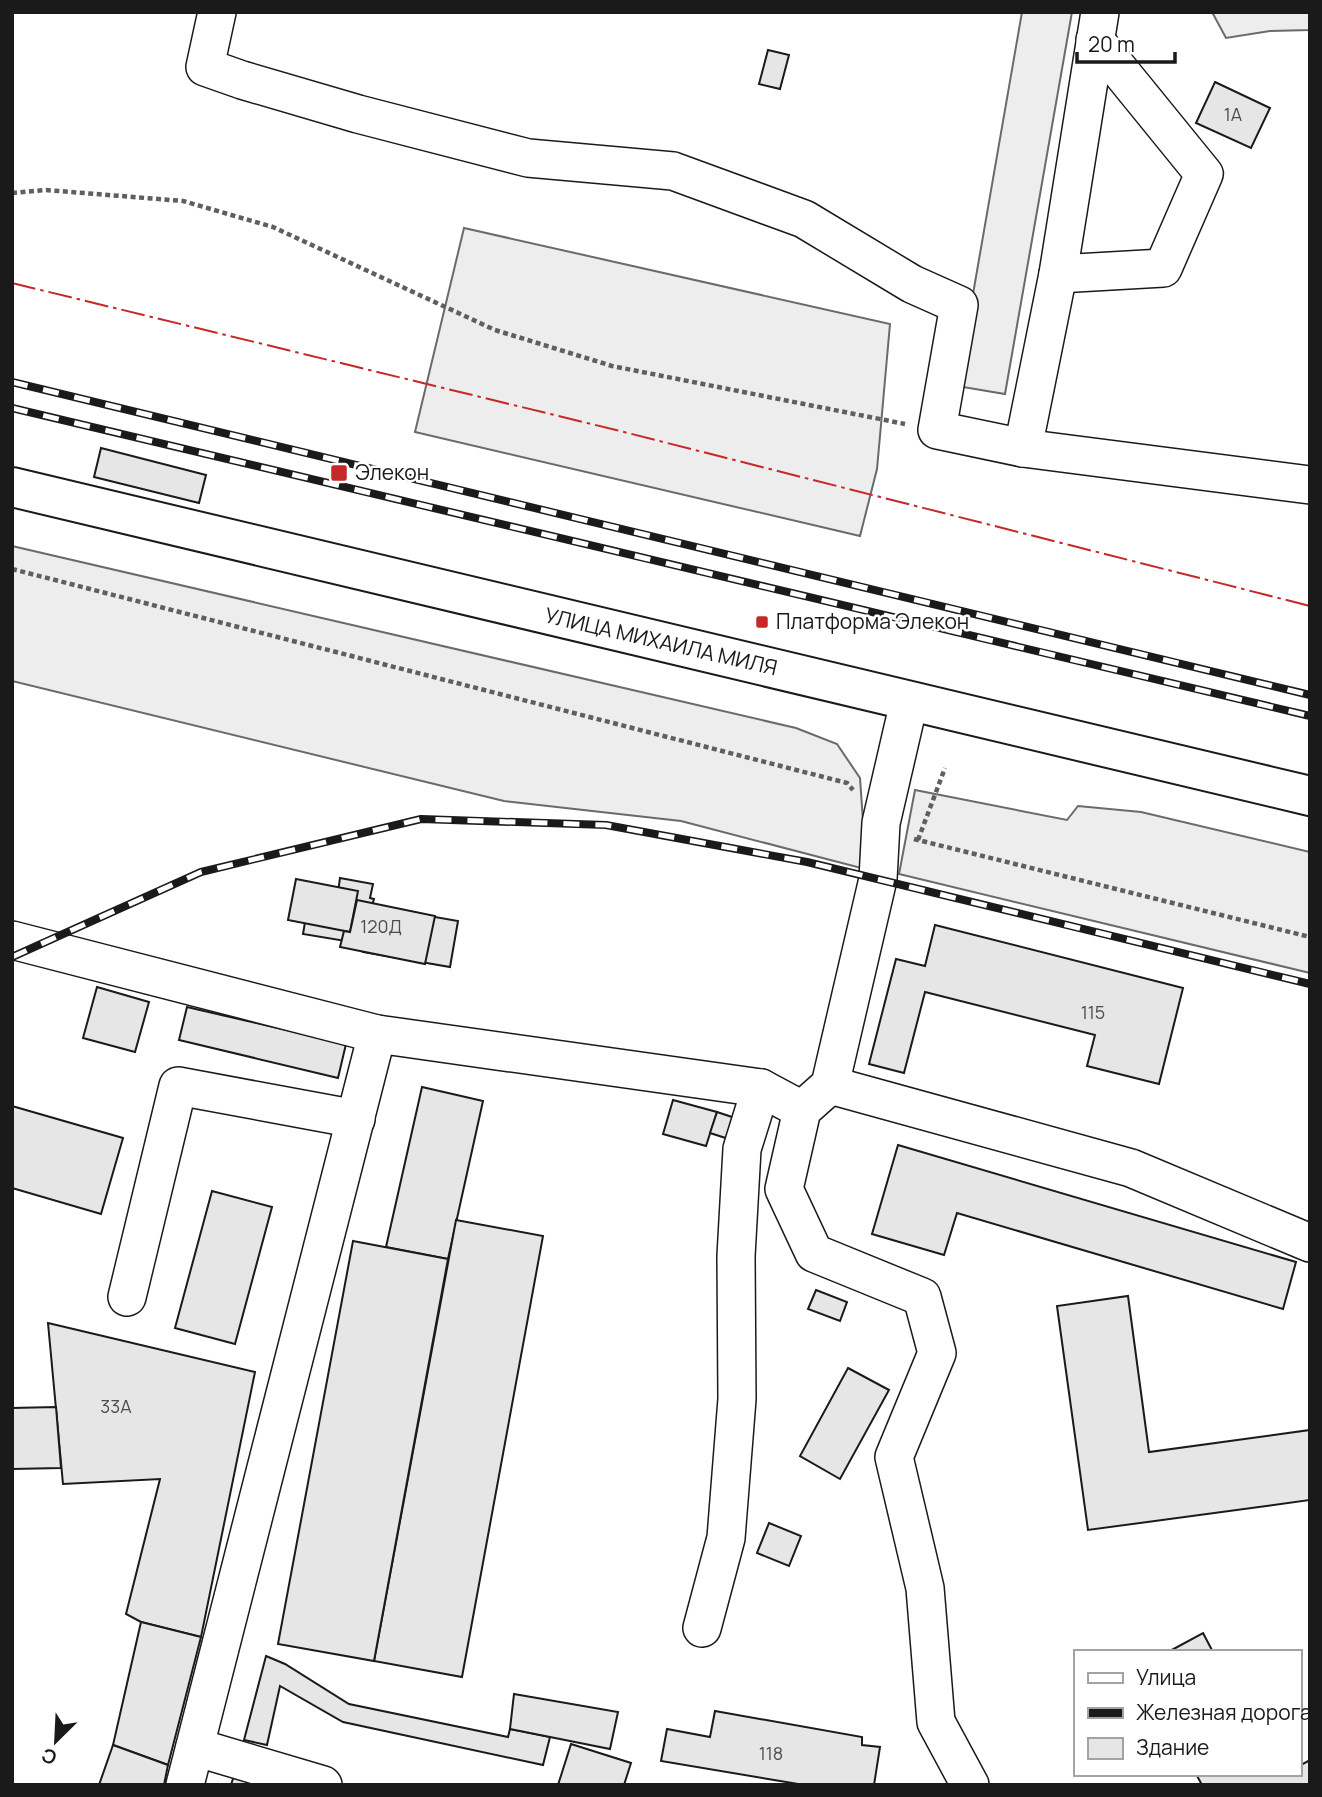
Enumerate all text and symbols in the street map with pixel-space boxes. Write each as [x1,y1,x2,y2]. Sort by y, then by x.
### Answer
scale bar [1077,21,1175,65]
text: 20 m [1088,30,1135,58]
house number: 1А [1224,102,1243,126]
place label: Элекон [355,458,429,486]
marker: Элекон [329,463,349,483]
street label: УЛИЦА МИХАИЛА МИЛЯ [542,601,780,681]
place label: Платформа Элекон [776,607,969,635]
marker: Платформа Элекон [754,614,770,630]
house number: 120Д [360,914,402,938]
house number: 115 [1081,1000,1105,1024]
house number: 33А [100,1394,132,1418]
legend [1074,1650,1301,1776]
text: Улица [1136,1663,1196,1691]
text: Железная дорога [1136,1698,1312,1726]
north arrow [21,1706,91,1776]
text: Здание [1136,1733,1209,1761]
house number: 118 [759,1741,783,1765]
text: С [37,1742,61,1771]

